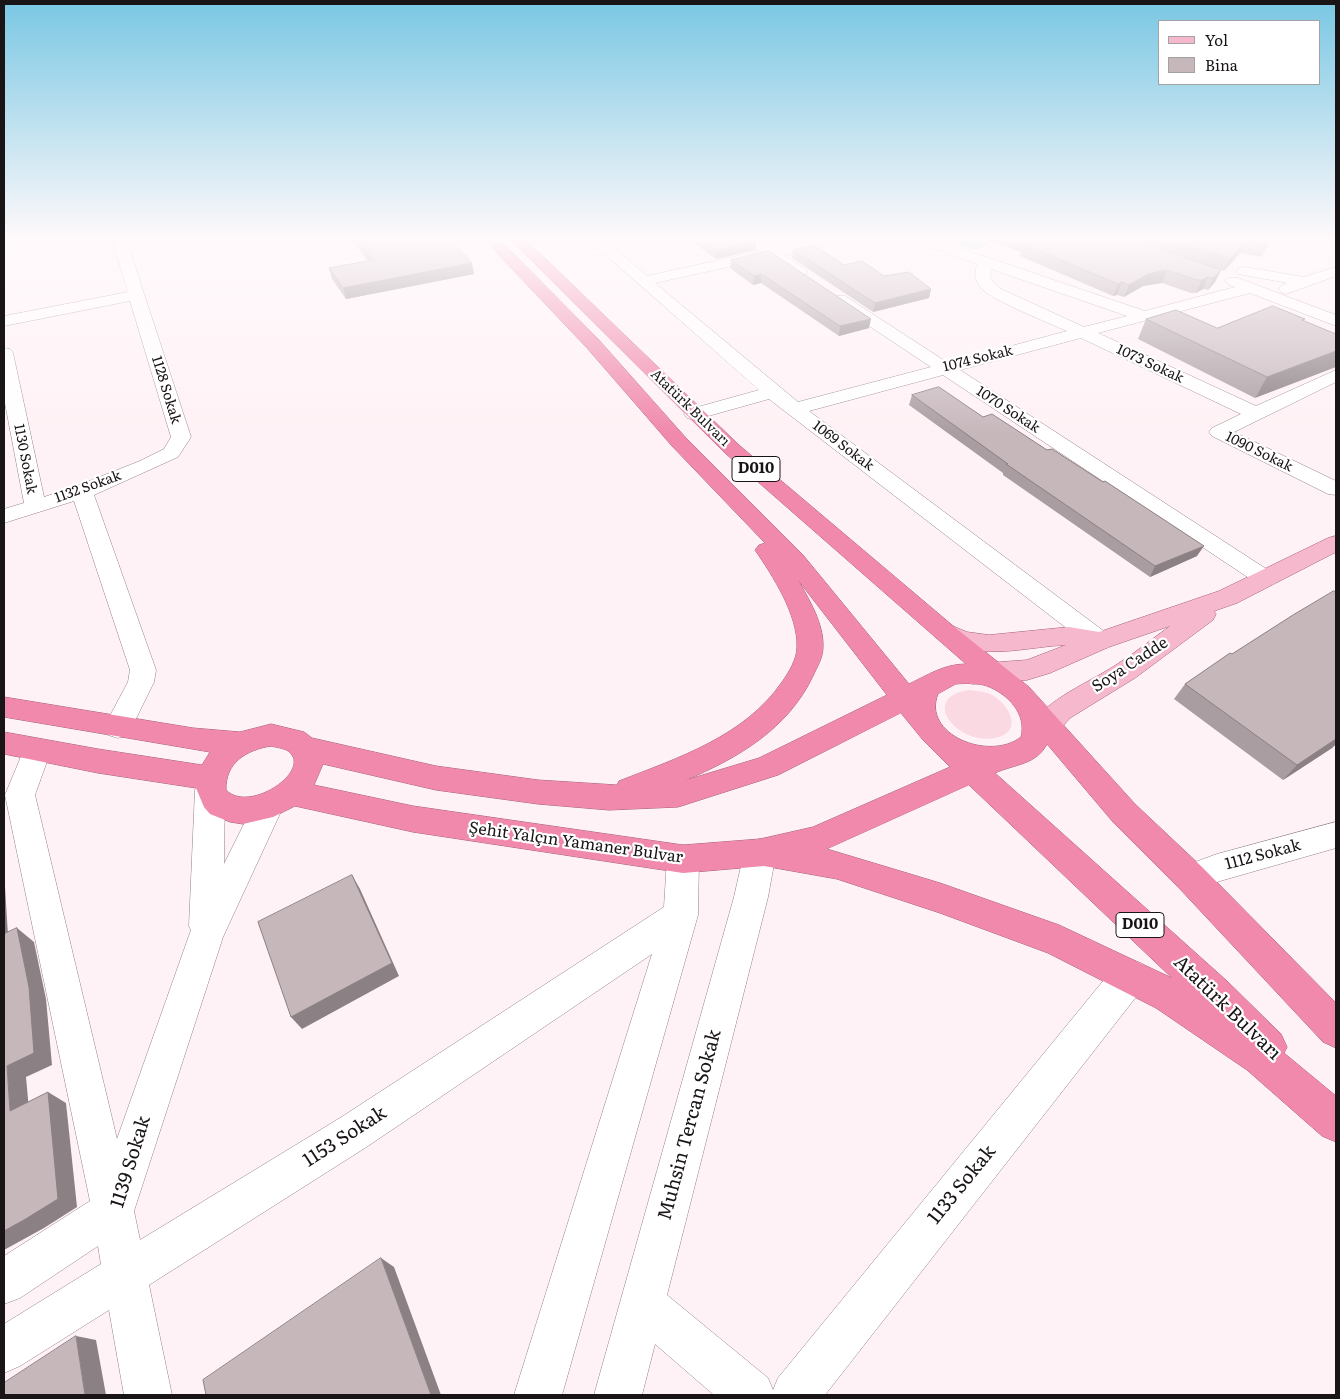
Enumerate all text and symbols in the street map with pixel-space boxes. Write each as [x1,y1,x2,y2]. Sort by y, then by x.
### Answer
legend [1158,20,1320,85]
text: Yol [1205,28,1228,51]
text: Bina [1205,53,1238,76]
street label: 1073 Sokak [1114,341,1186,387]
street label: 1074 Sokak [941,342,1015,376]
street label: 1128 Sokak [148,354,184,426]
street label: Atatürk Bulvarı [647,366,733,450]
street label: 1070 Sokak [973,383,1043,437]
street label: 1069 Sokak [809,418,877,474]
street label: 1130 Sokak [10,423,40,495]
street label: 1090 Sokak [1223,428,1295,476]
road number: D010 [732,456,780,482]
street label: 1132 Sokak [53,467,123,507]
street label: Soya Cadde [1088,633,1172,697]
street label: Şehit Yalçın Yamaner Bulvar [468,818,684,868]
street label: 1112 Sokak [1223,836,1303,874]
road number: D010 [1116,912,1164,938]
street label: Atatürk Bulvarı [1169,951,1285,1065]
street label: Muhsin Tercan Sokak [654,1027,726,1223]
street label: 1153 Sokak [299,1102,391,1172]
street label: 1139 Sokak [106,1113,156,1211]
street label: 1133 Sokak [923,1141,1001,1229]

